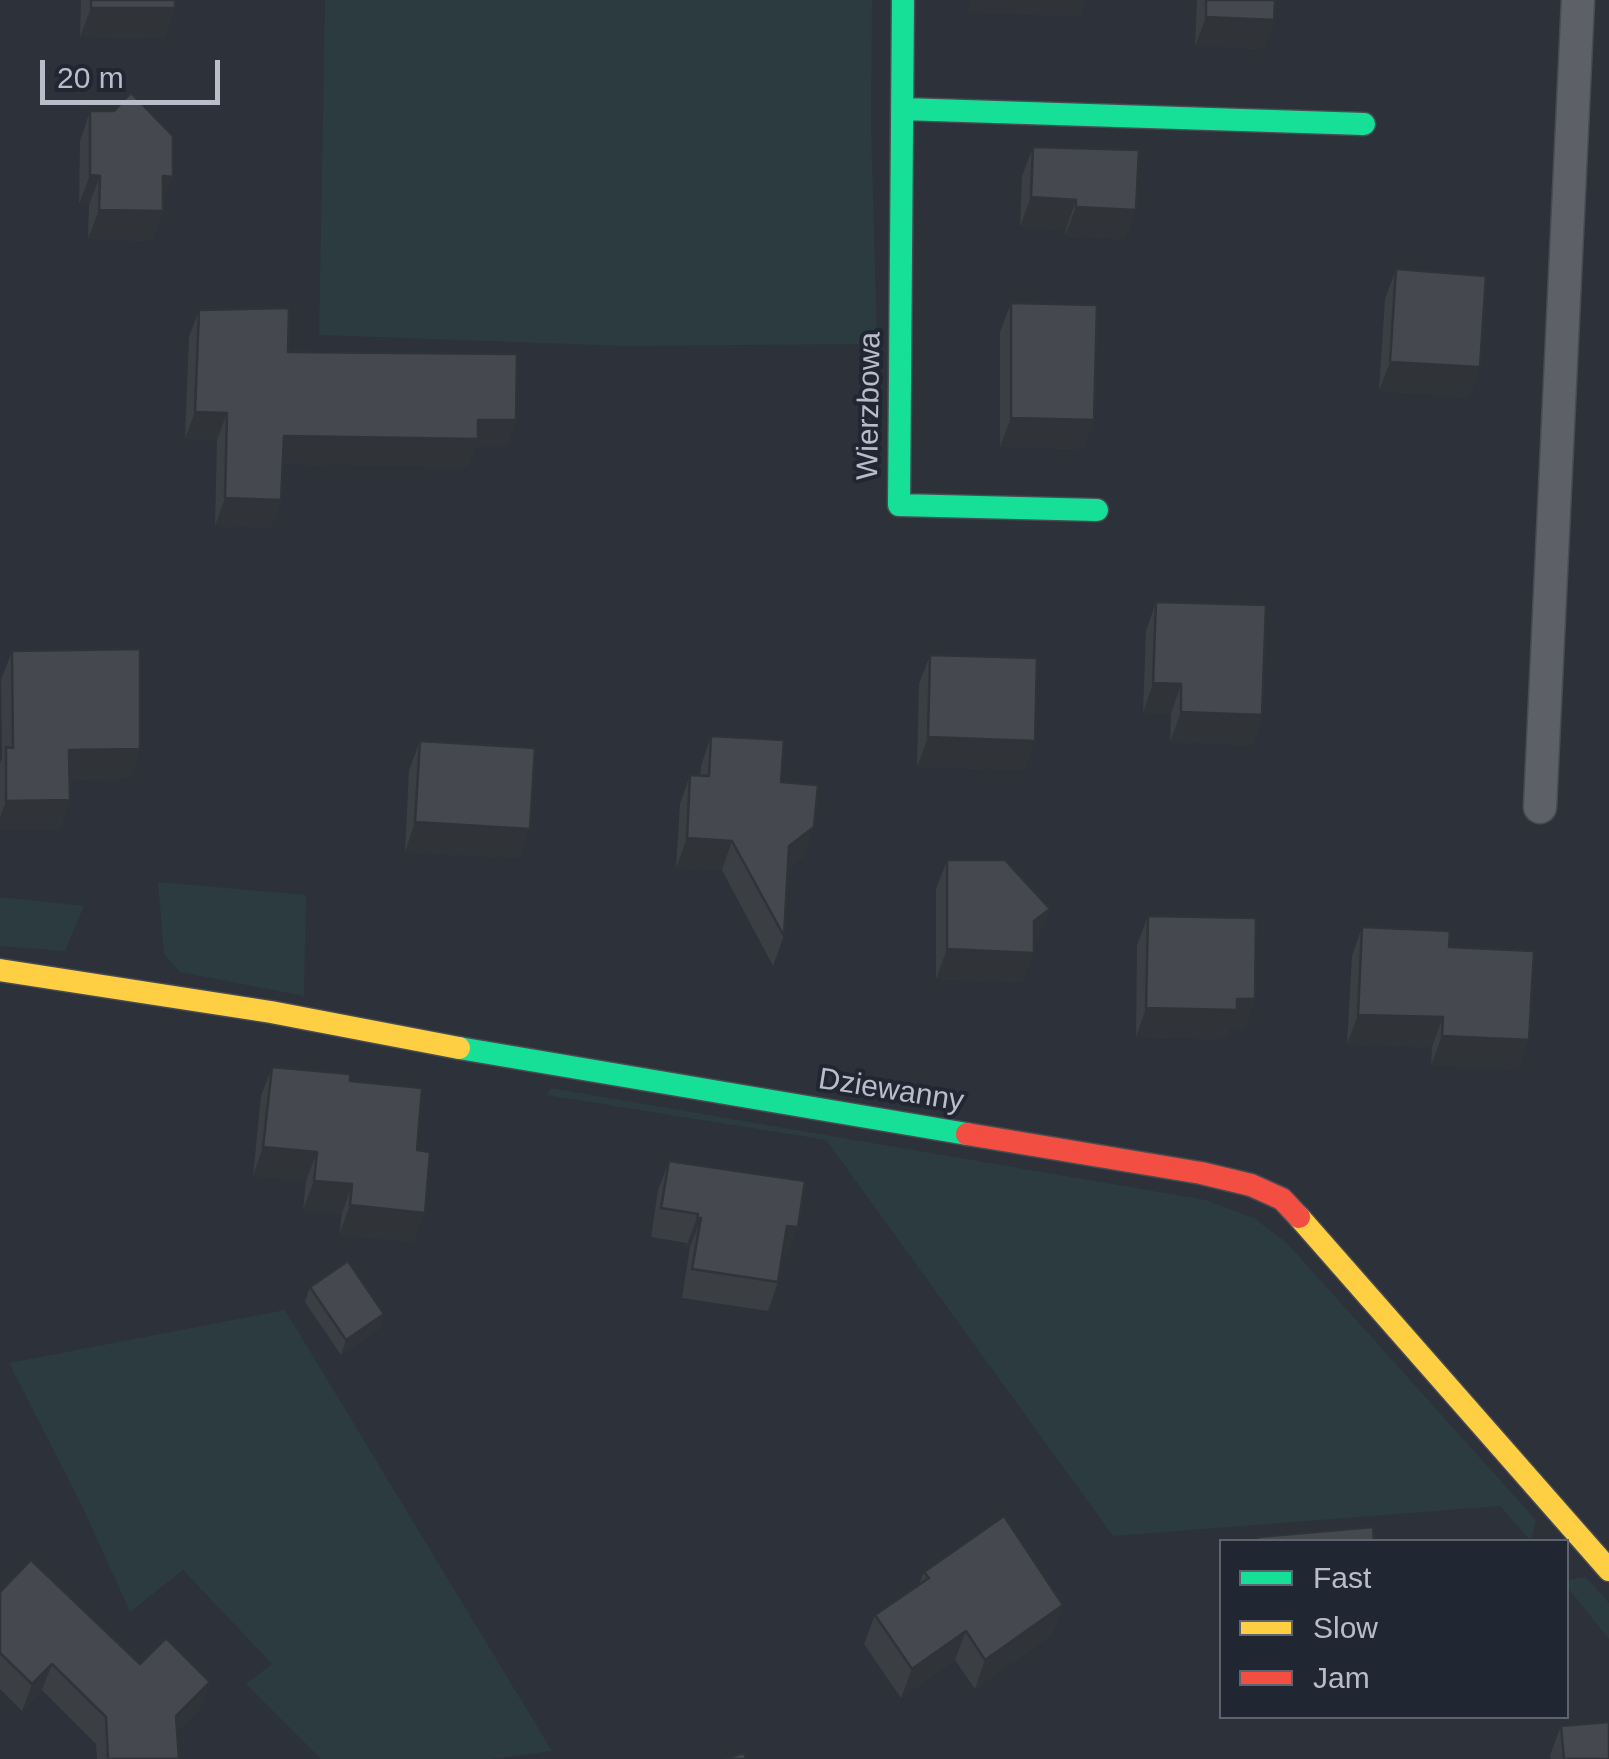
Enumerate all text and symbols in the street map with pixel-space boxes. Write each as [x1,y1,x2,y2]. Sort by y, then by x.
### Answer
scale bar [45,40,225,102]
text: 20 m [57,61,124,94]
street label: Wierzbowa [851,332,889,480]
street label: Dziewanny [816,1062,966,1120]
legend [1219,1539,1569,1719]
text: Fast [1313,1561,1371,1594]
text: Slow [1313,1611,1378,1644]
text: Jam [1313,1661,1370,1694]

